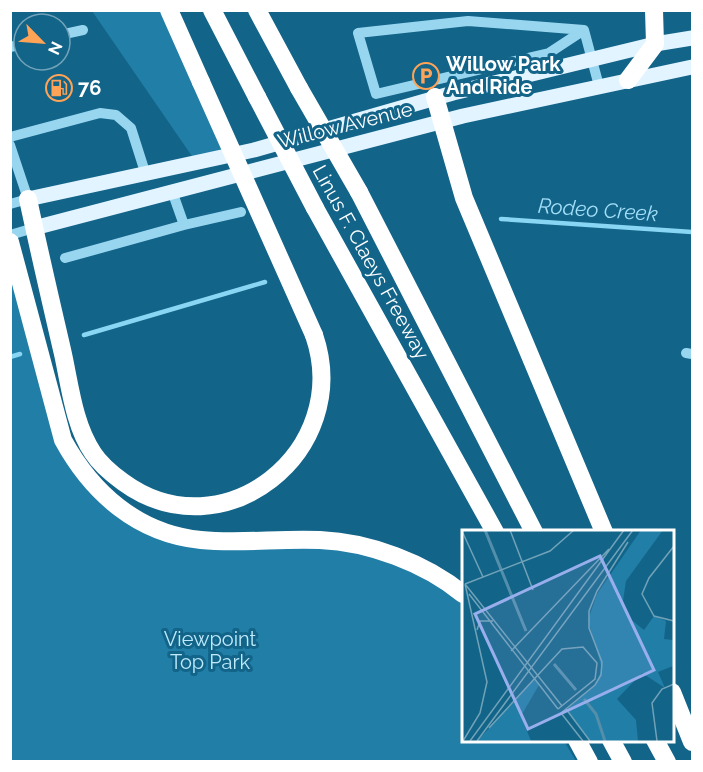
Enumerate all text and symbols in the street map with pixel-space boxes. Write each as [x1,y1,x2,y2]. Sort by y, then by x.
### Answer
north arrow [12,12,72,72]
text: N [44,39,66,58]
place label: Willow Park And Ride [446,52,561,99]
parking icon: Willow Park And Ride [411,61,441,91]
fuel station icon: 76 [44,73,74,103]
place label: 76 [78,76,101,100]
street label: Willow Avenue [275,97,415,153]
street label: Linus F. Claeys Freeway [308,161,434,363]
water label: Rodeo Creek [537,193,659,226]
inset map [462,530,673,742]
park label: Viewpoint Top Park [164,627,257,674]

